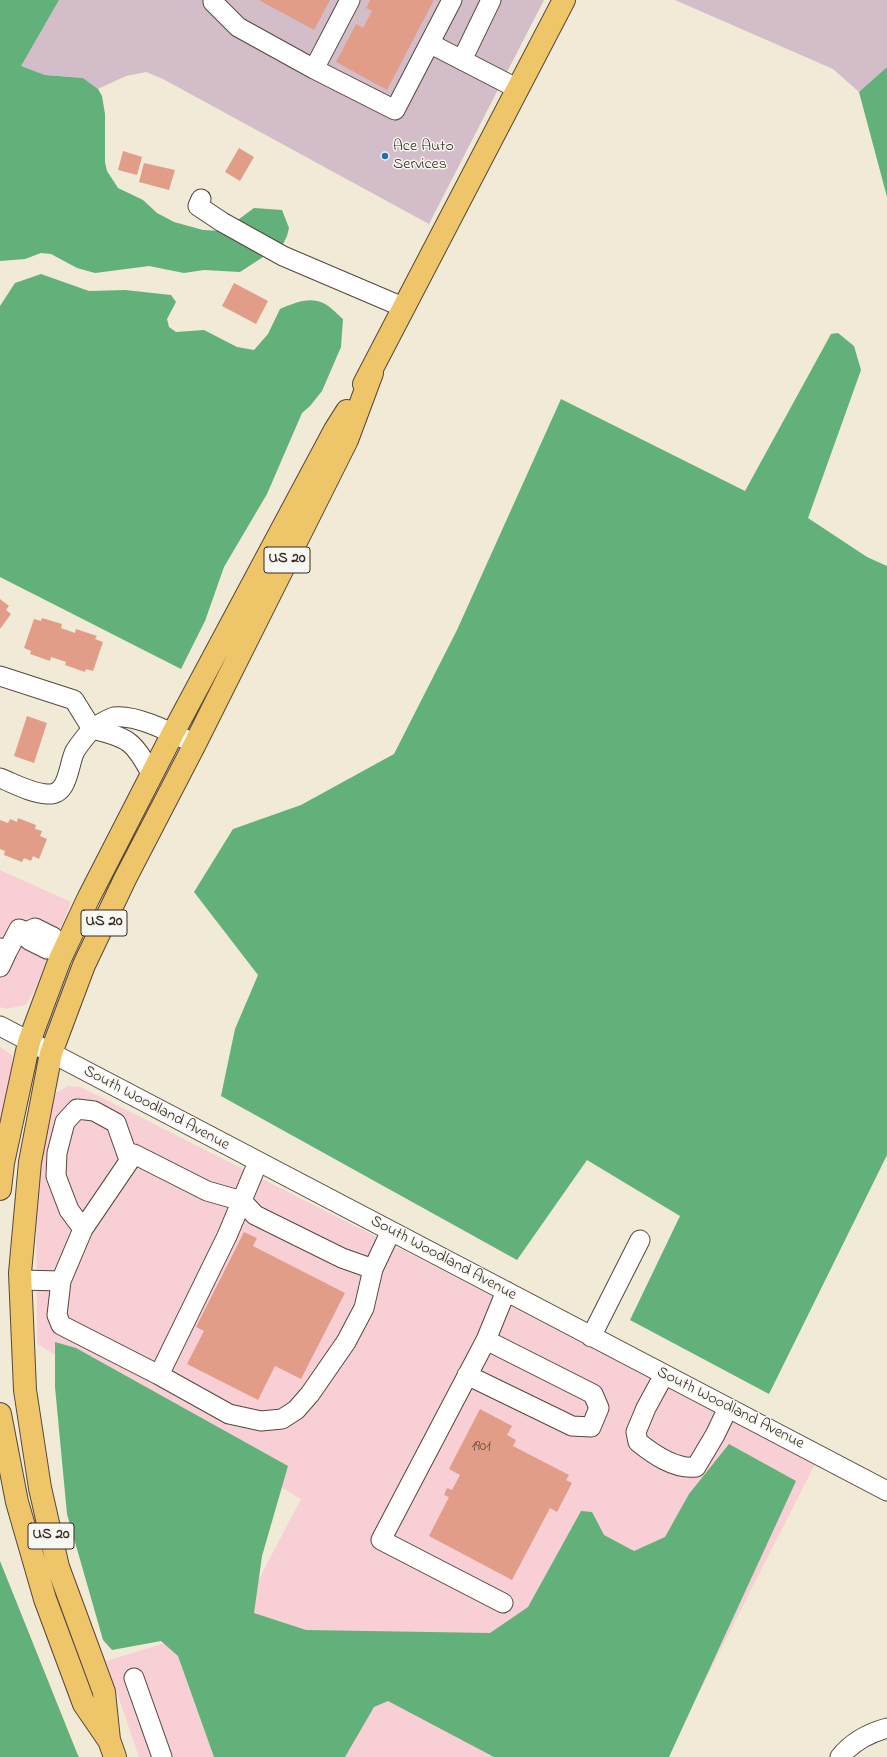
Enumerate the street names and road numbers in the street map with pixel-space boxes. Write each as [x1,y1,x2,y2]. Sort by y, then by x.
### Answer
road number: US 20 [264,547,310,573]
road number: US 20 [81,910,127,936]
street label: South Woodland Avenue [80,1062,232,1156]
street label: South Woodland Avenue [367,1212,519,1306]
street label: South Woodland Avenue [653,1364,807,1454]
road number: US 20 [28,1523,74,1549]

